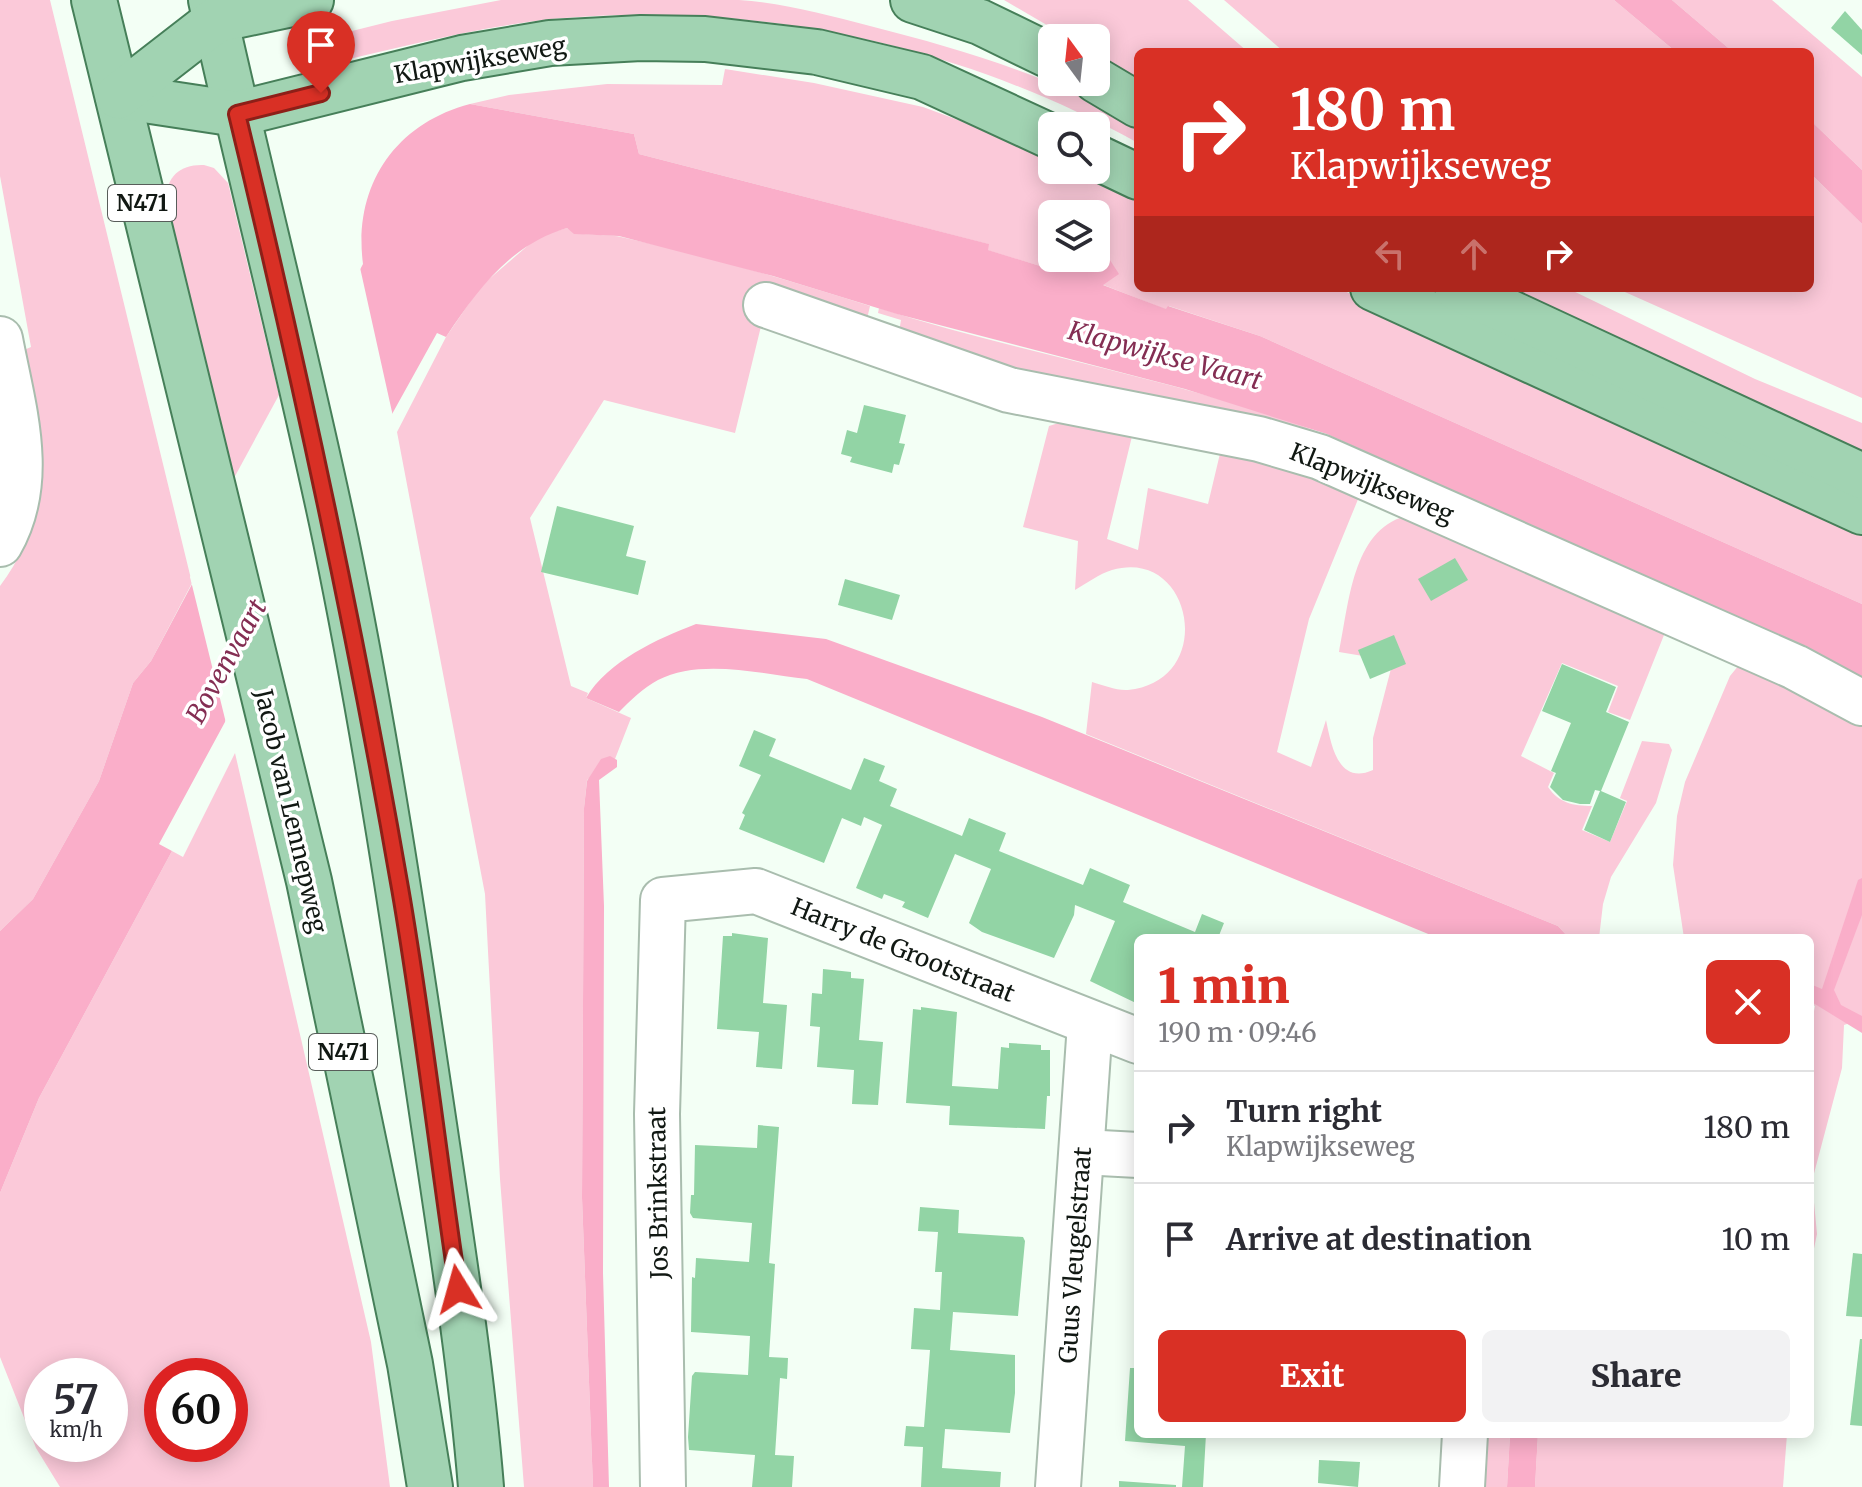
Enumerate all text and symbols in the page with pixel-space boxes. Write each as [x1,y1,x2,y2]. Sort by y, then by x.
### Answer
pin [287,11,355,93]
icon: arrive [299,23,343,67]
north arrow [1038,24,1110,96]
map controls [1038,24,1110,272]
street label: Klapwijkseweg [392,30,569,90]
text: 180 m [1290,75,1455,145]
icon: right [1158,80,1262,184]
button: search [1038,112,1110,184]
text: Klapwijkseweg [1290,144,1551,189]
road number: N471 [108,185,176,221]
button: layers [1038,200,1110,272]
icon: left [1368,232,1412,276]
icon: ahead [1452,232,1496,276]
icon: right [1536,232,1580,276]
water label: Klapwijkse Vaart [1064,313,1266,397]
street label: Klapwijkseweg [1285,436,1459,530]
water label: Bovenvaart [179,593,274,729]
street label: Jacob van Lennepweg [248,685,334,936]
street label: Harry de Grootstraat [787,891,1020,1009]
text: 1 min [1158,956,1290,1016]
button: close [1706,960,1790,1044]
text: 190 m · 09:46 [1158,1016,1317,1049]
road number: N471 [309,1034,377,1070]
text: Turn right [1226,1092,1382,1130]
icon: right [1158,1105,1202,1149]
street label: Jos Brinkstraat [641,1106,675,1280]
text: 180 m [1703,1108,1790,1146]
text: Klapwijkseweg [1226,1130,1415,1163]
street label: Guus Vleugelstraat [1052,1145,1098,1364]
icon: arrive [1158,1217,1202,1261]
text: Arrive at destination [1226,1220,1532,1258]
text: 10 m [1722,1220,1790,1258]
position arrow [416,1247,500,1331]
button: Exit [1158,1330,1466,1422]
button: Share [1482,1330,1790,1422]
speed limit sign: 60 [144,1358,248,1462]
text: 57 [53,1375,99,1425]
text: km/h [50,1417,102,1442]

